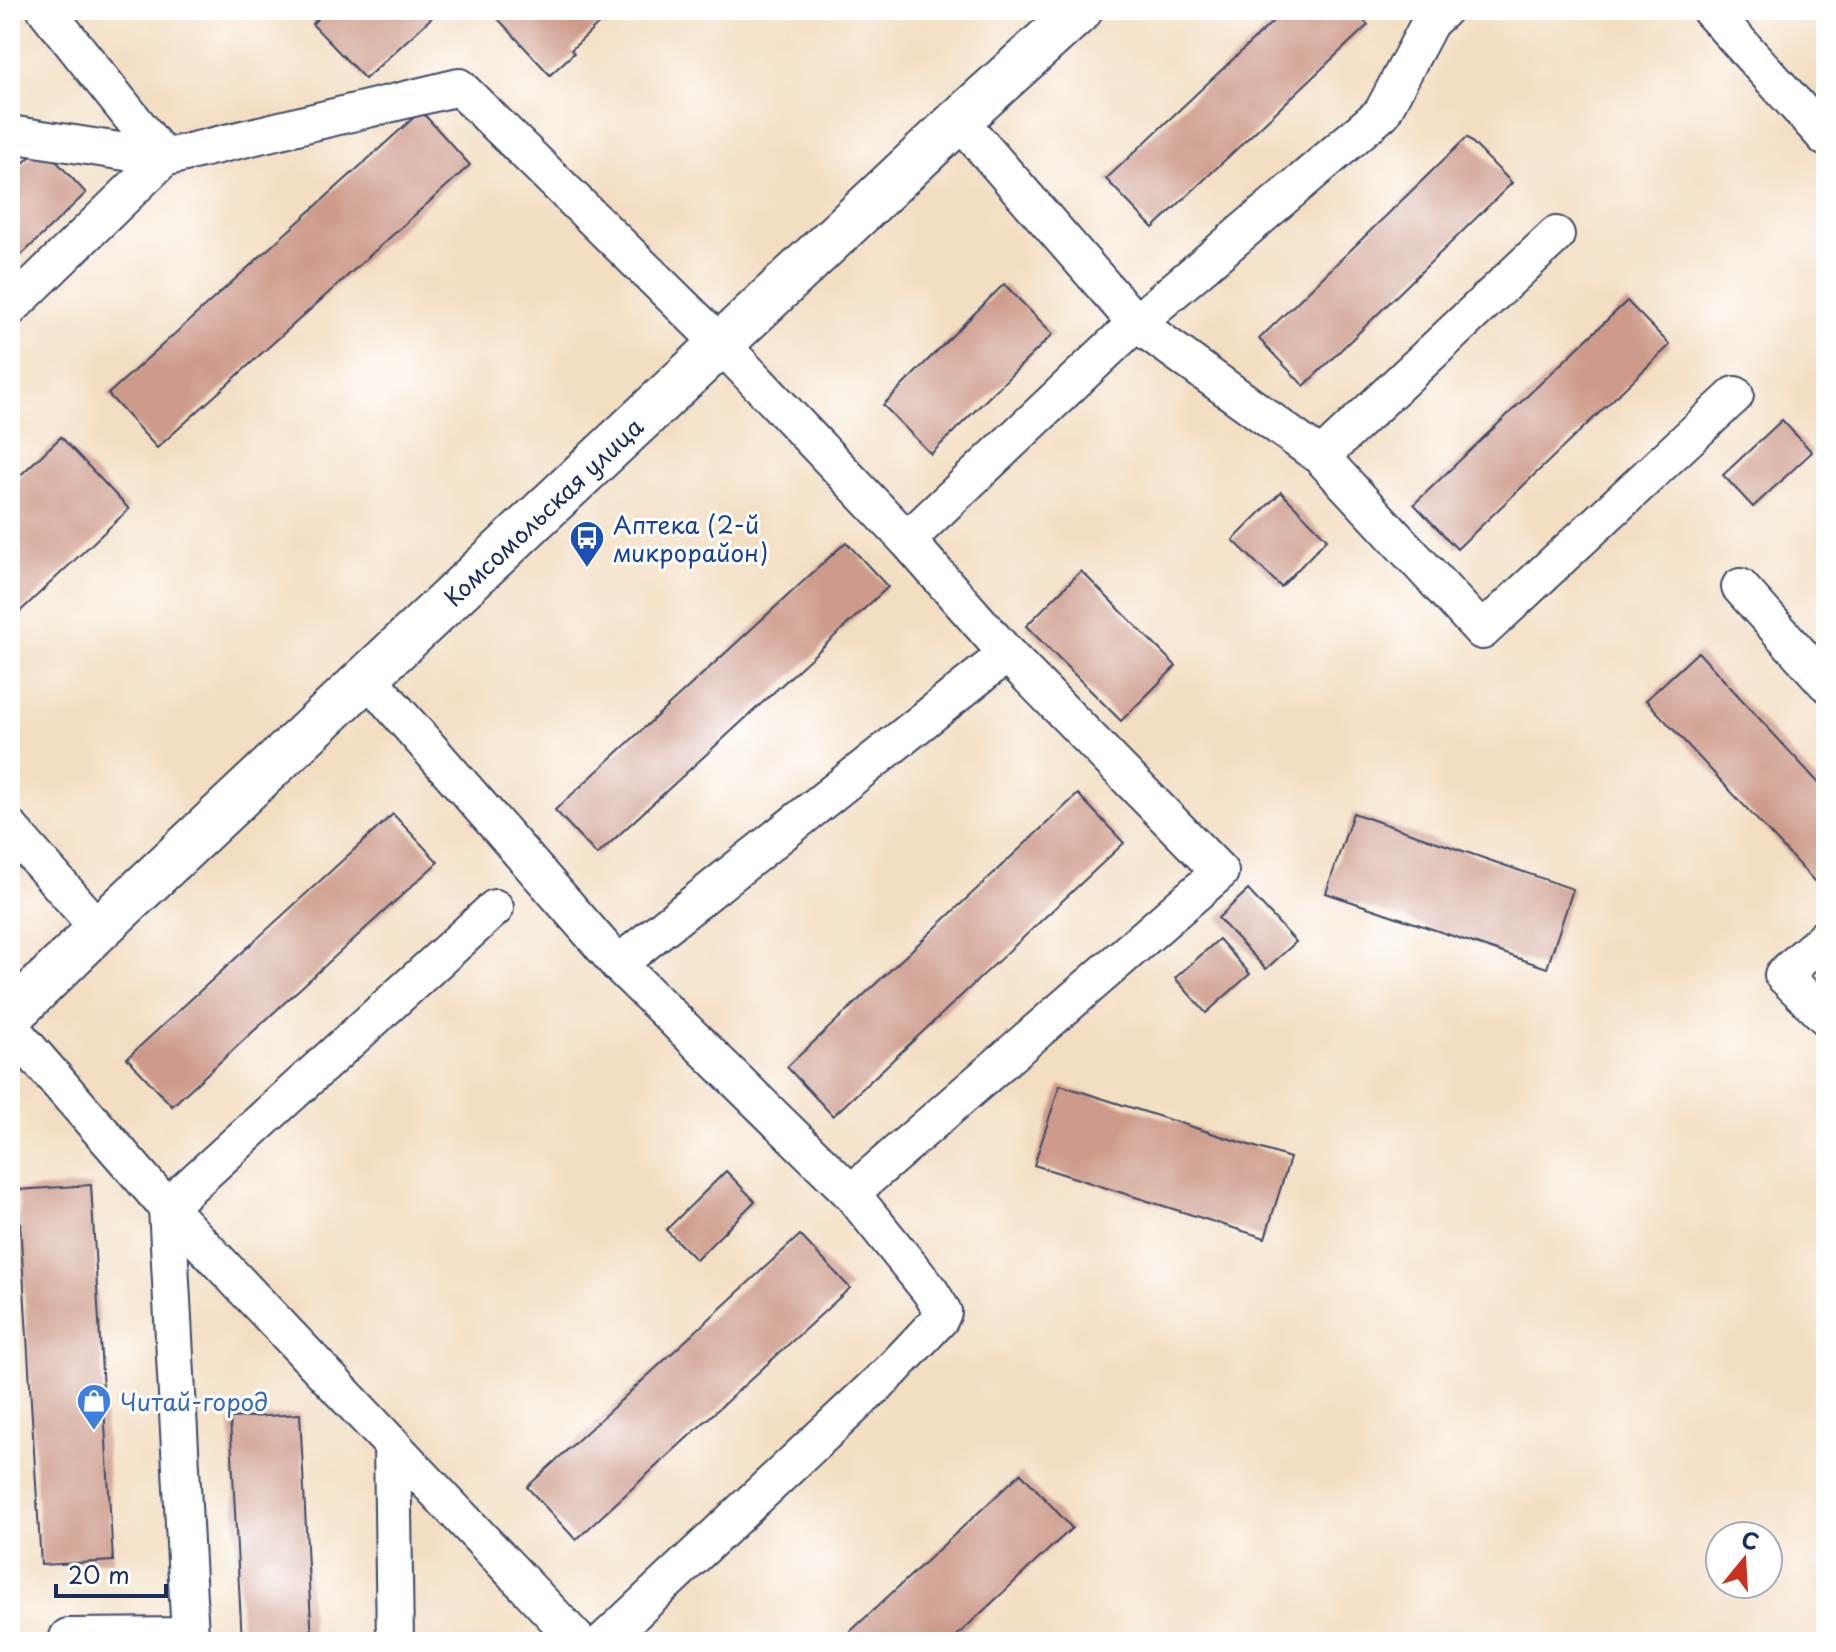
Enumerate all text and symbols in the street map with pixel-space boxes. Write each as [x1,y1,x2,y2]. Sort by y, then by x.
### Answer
street label: Комсомольская улица [435,409,651,614]
place label: Аптека (2-й микрорайон) [613,506,768,570]
bus stop icon: Аптека (2-й микрорайон) [568,519,606,569]
shop icon: Читай-город [75,1382,113,1432]
place label: Читай-город [120,1383,268,1419]
north arrow [1704,1520,1784,1600]
text: С [1738,1521,1764,1558]
scale bar [56,1548,166,1598]
text: 20 m [68,1556,130,1592]

